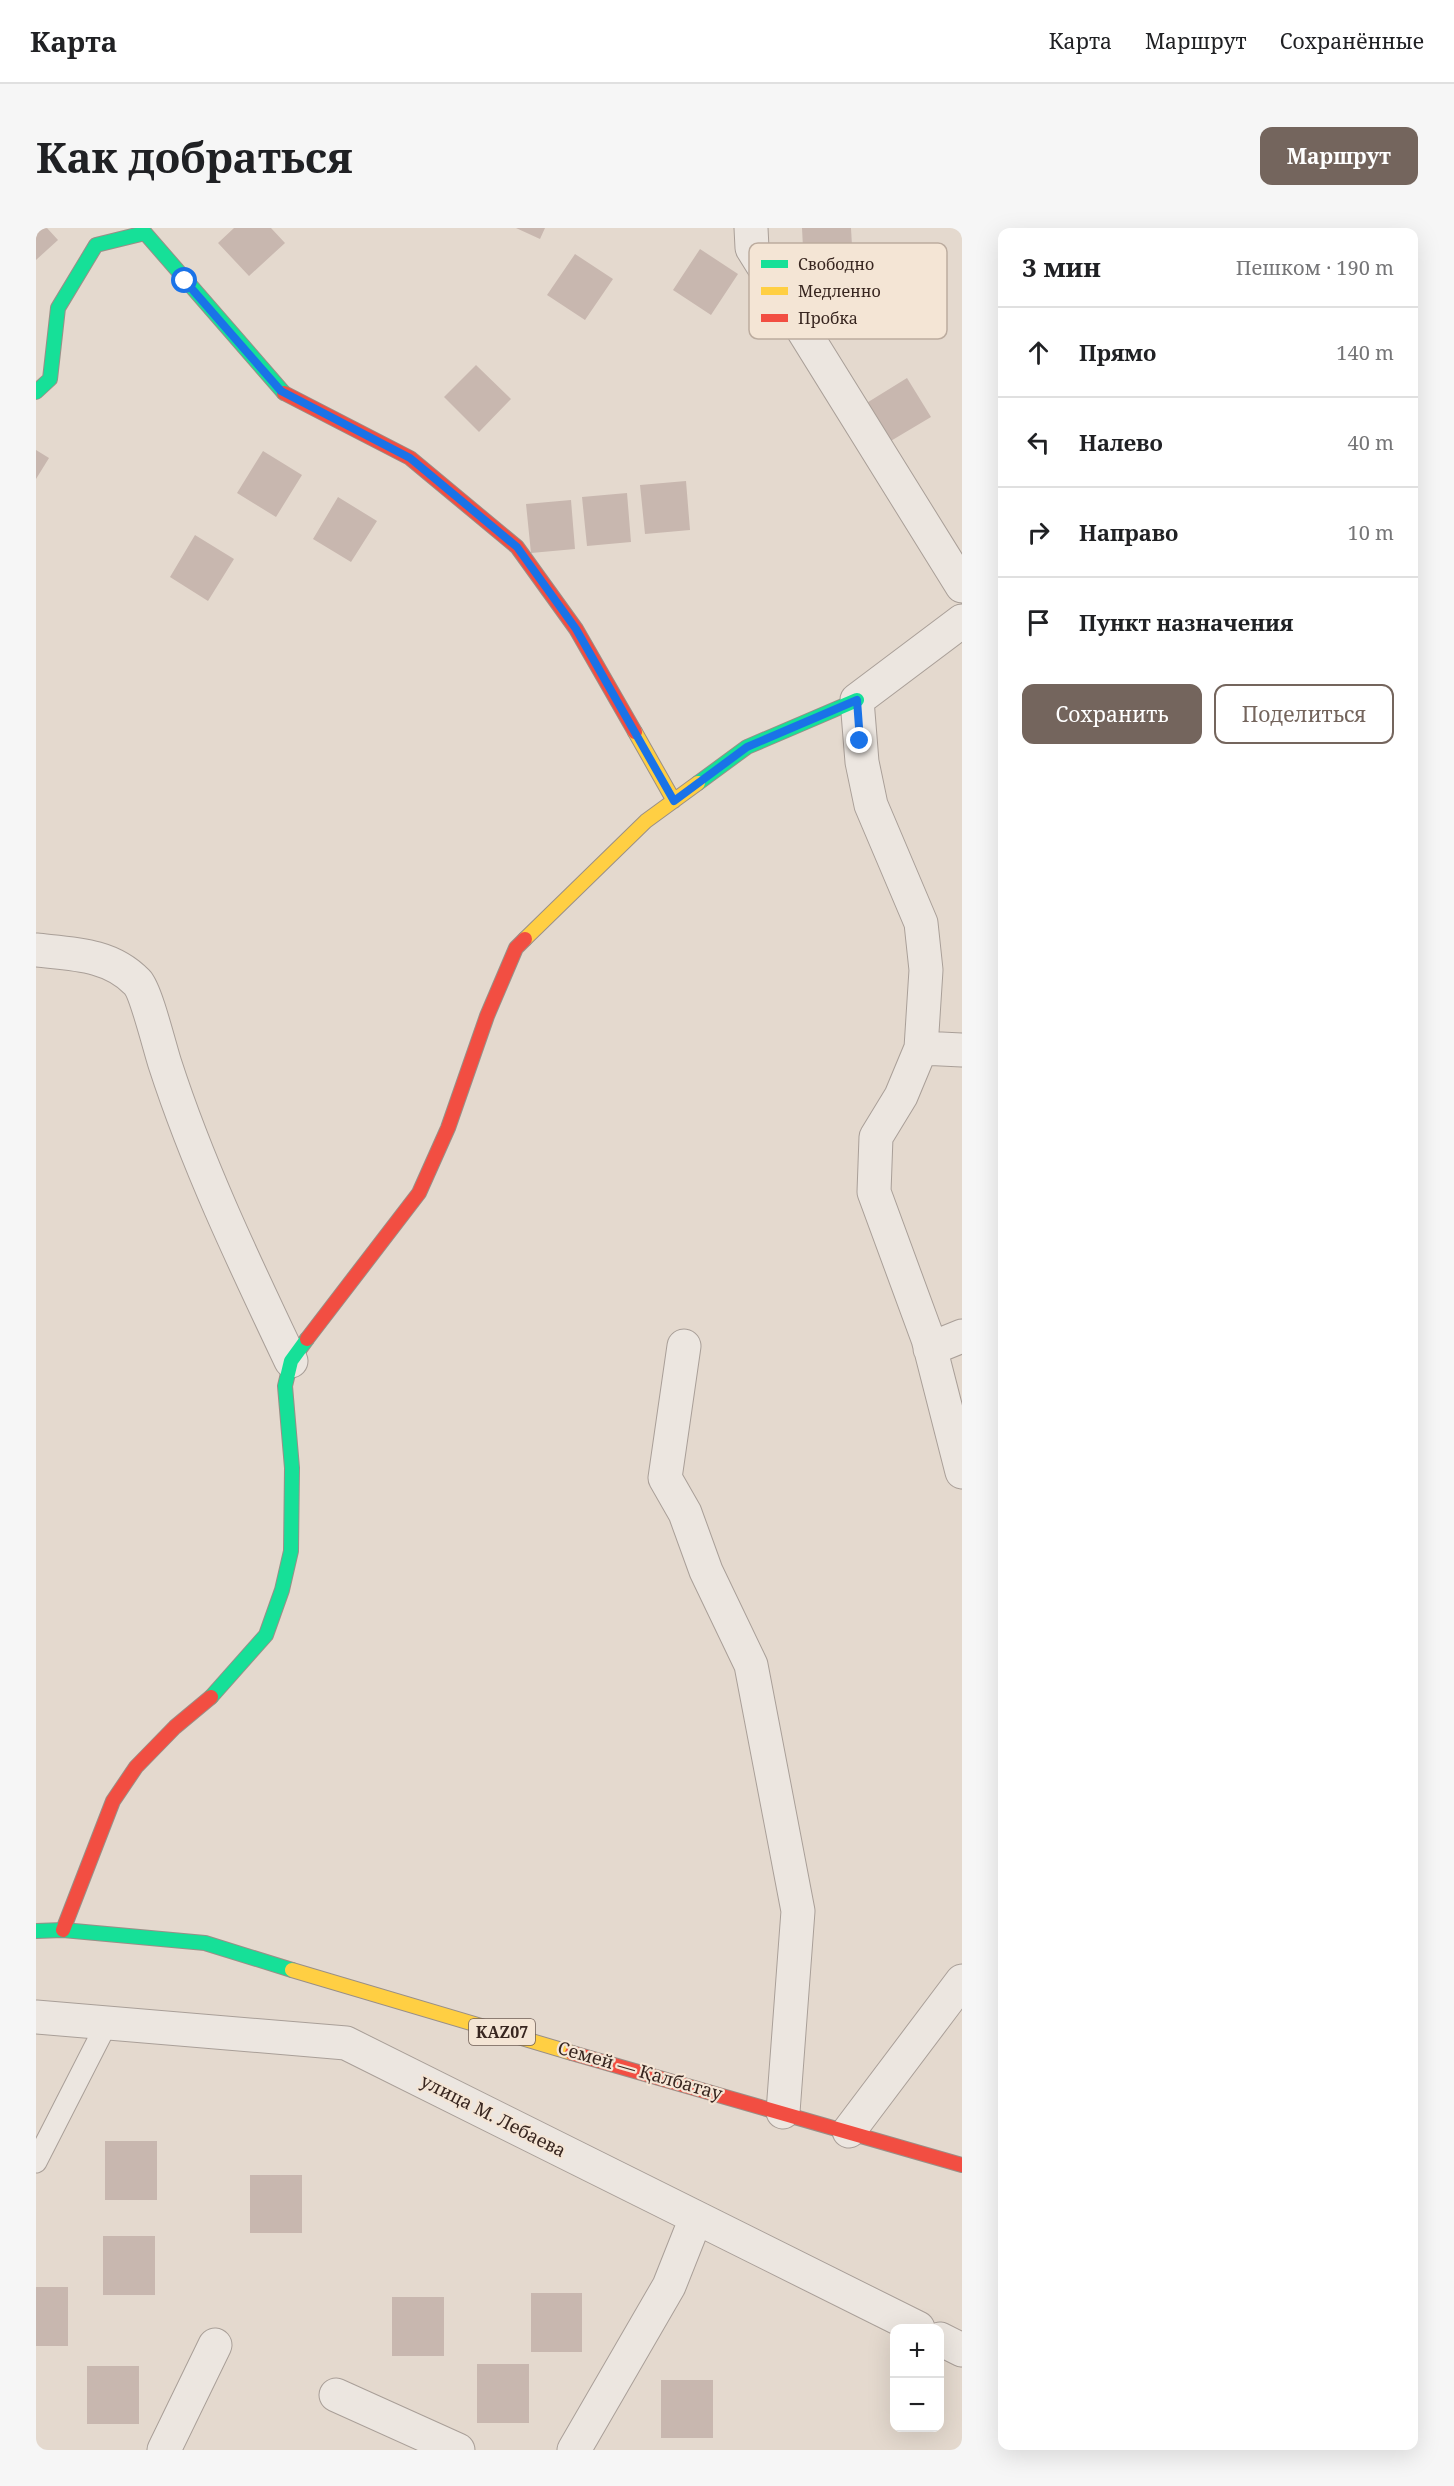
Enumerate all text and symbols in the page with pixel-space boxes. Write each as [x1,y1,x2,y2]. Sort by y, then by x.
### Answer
text: Карта [30,22,117,60]
text: Карта [1049,27,1112,55]
text: Маршрут [1145,27,1247,55]
text: Сохранённые [1280,27,1424,55]
button: Маршрут [1260,127,1418,185]
text: Как добраться [36,128,353,185]
legend [749,243,947,339]
text: 3 мин [1022,249,1101,285]
text: Свободно [798,253,874,275]
text: Пешком · 190 m [1236,254,1394,281]
route start [171,267,197,293]
text: Медленно [798,280,881,302]
text: Пробка [798,307,858,329]
icon: ahead [1022,336,1055,369]
text: Прямо [1079,337,1156,367]
text: 140 m [1336,339,1394,366]
icon: left [1022,426,1055,459]
text: Налево [1079,427,1163,457]
text: 40 m [1348,429,1394,456]
icon: right [1022,516,1055,549]
text: Направо [1079,517,1178,547]
text: 10 m [1348,519,1394,546]
icon: arrive [1022,606,1055,639]
text: Пункт назначения [1079,607,1293,637]
button: Сохранить [1022,684,1202,744]
button: Поделиться [1214,684,1394,744]
route end [846,727,872,753]
road number: KAZ07 [469,2019,535,2045]
street label: Семей — Қалбатау [555,2035,726,2105]
street label: улица М. Лебаева [417,2068,570,2162]
map controls [890,2324,944,2432]
button: + [890,2324,944,2378]
button: − [890,2378,944,2432]

